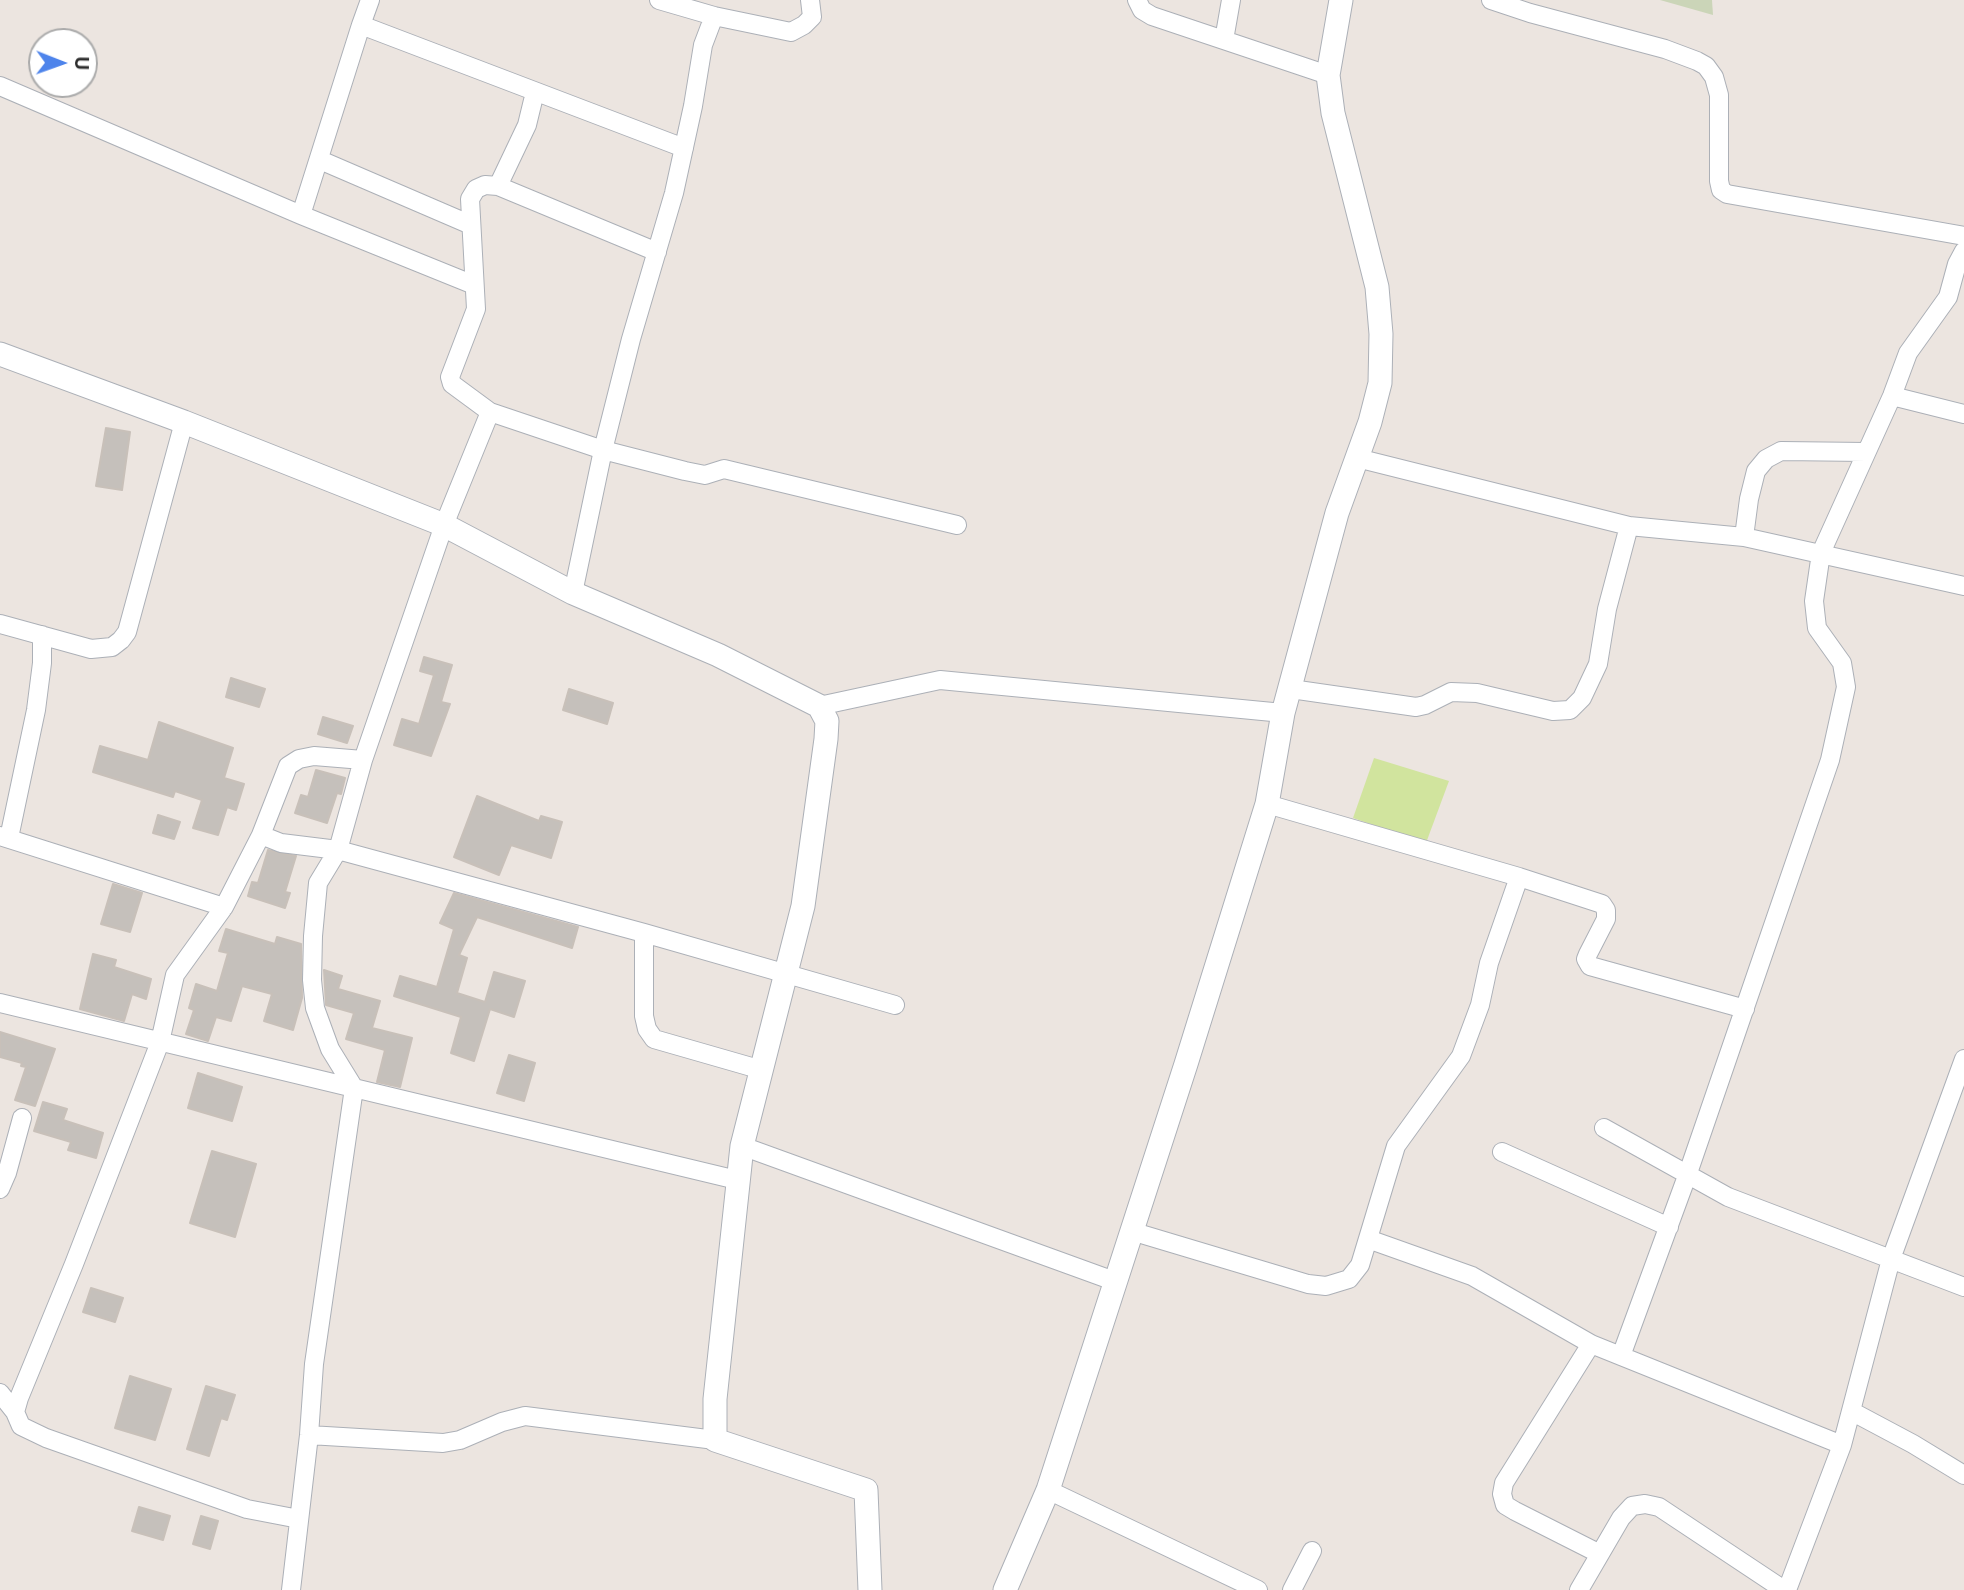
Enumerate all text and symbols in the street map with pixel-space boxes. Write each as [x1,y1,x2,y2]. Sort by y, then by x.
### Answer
north arrow [28,28,98,98]
text: U [69,56,95,71]

